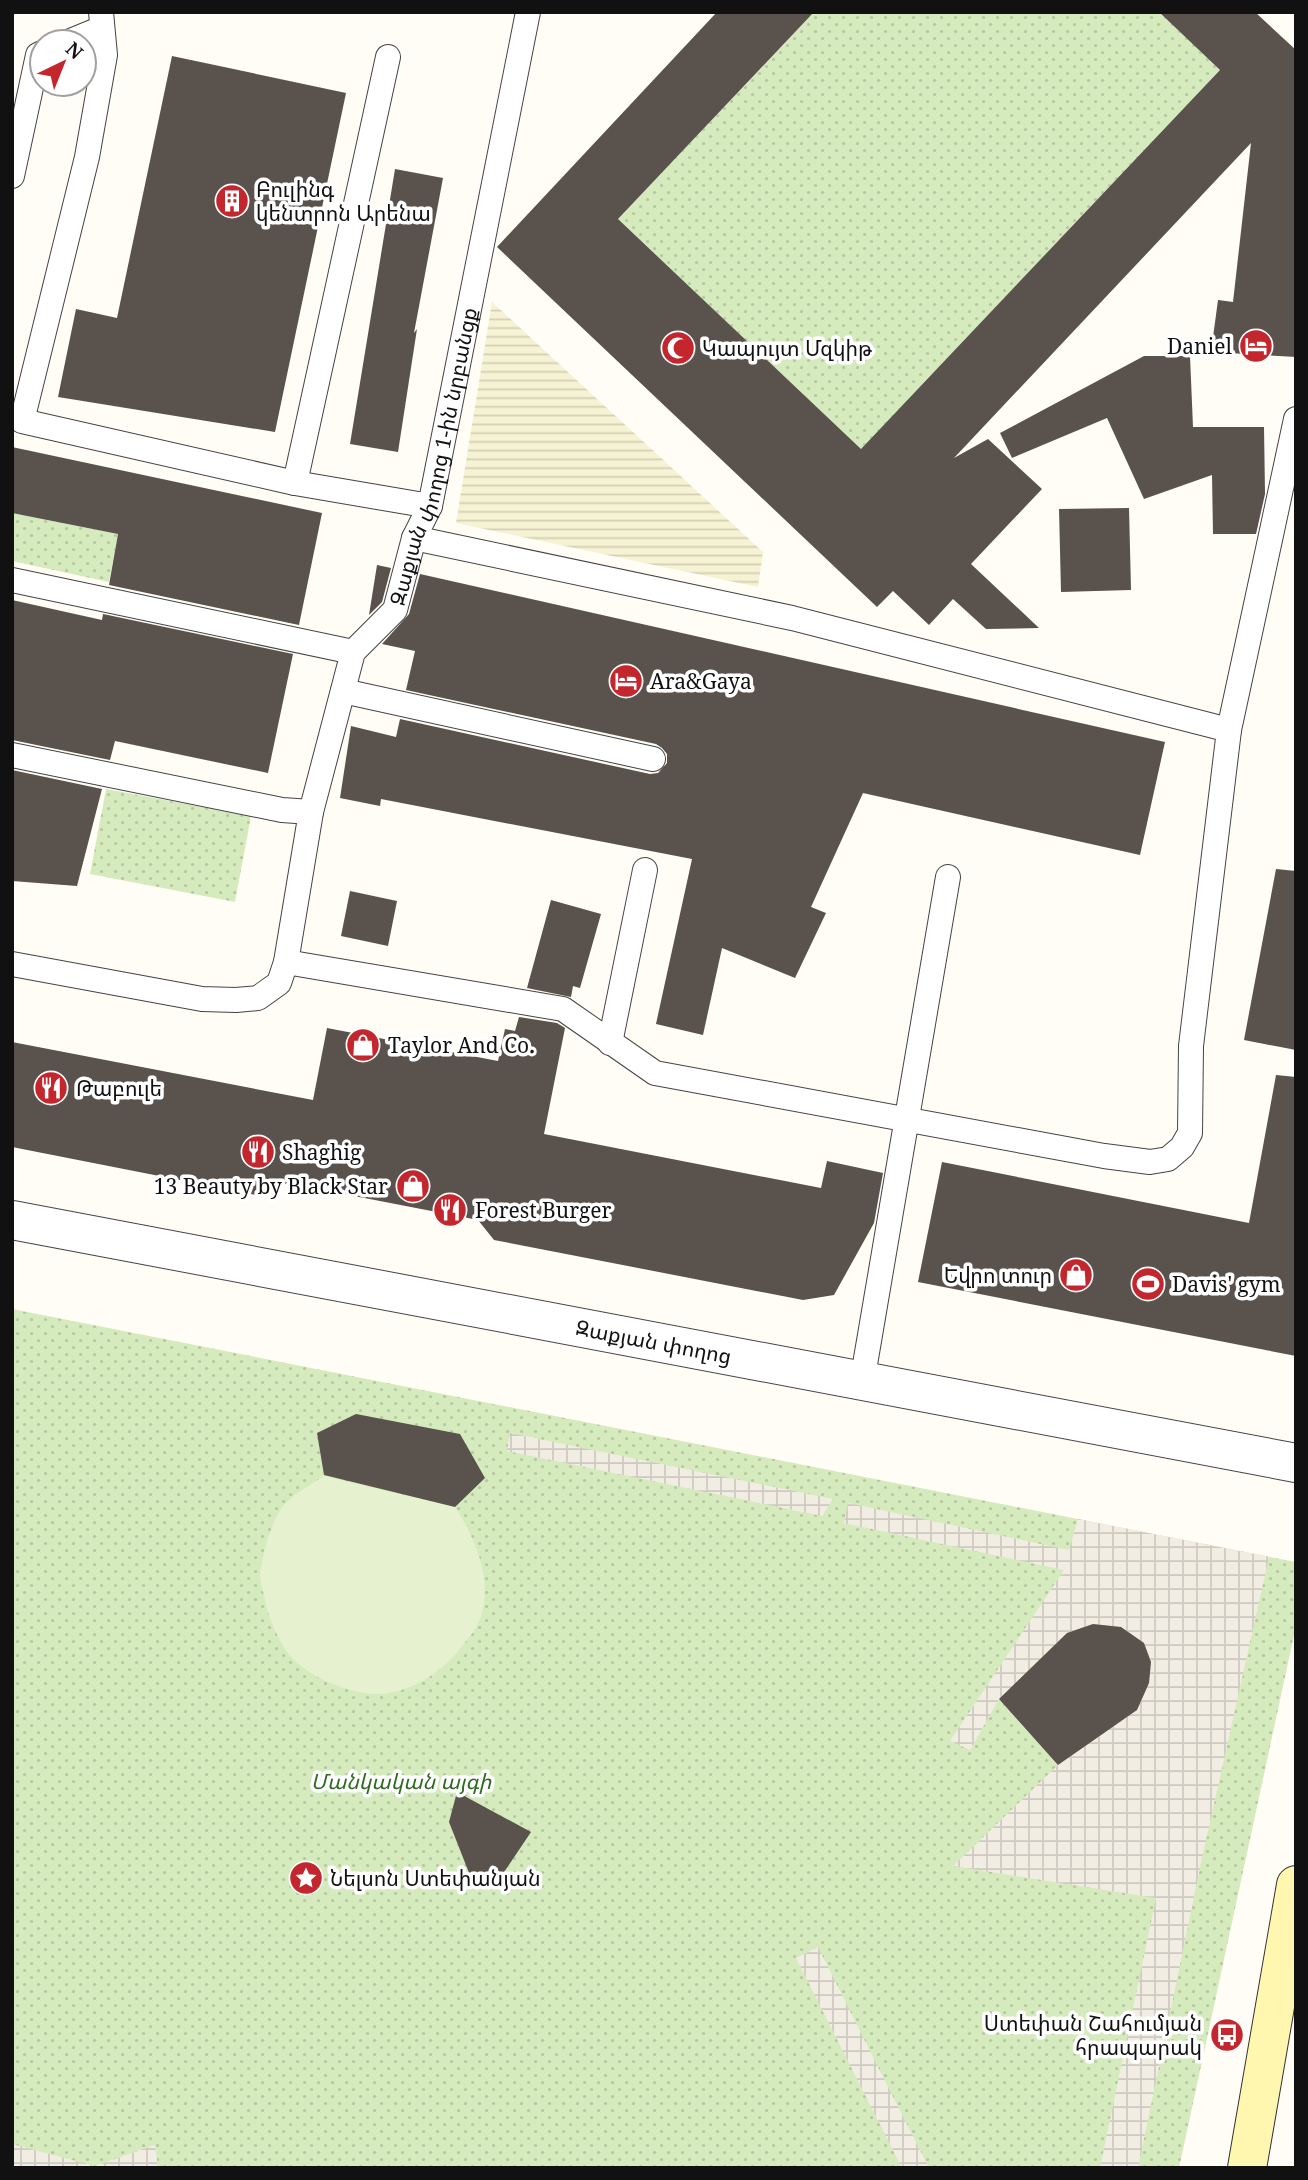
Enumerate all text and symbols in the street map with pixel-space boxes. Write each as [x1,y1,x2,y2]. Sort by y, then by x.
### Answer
north arrow [28,28,98,98]
text: N [60,36,89,65]
place label: Բուլինգ կենտրոն Արենա [256,175,431,227]
building icon: Բուլինգ կենտրոն Արենա [213,182,251,220]
street label: Զաքյան փողոց 1-ին նրբանցք [383,305,483,609]
hotel icon: Daniel [1237,327,1275,365]
mosque icon: Կապույտ Մզկիթ [659,329,697,367]
place label: Daniel [1167,332,1232,360]
place label: Կապույտ Մզկիթ [702,334,873,362]
hotel icon: Ara&Gaya [607,662,645,700]
place label: Ara&Gaya [650,667,752,695]
shop icon: Taylor And Co. [344,1026,382,1064]
place label: Taylor And Co. [388,1031,534,1059]
restaurant icon: Թաբուլե [32,1069,70,1107]
place label: Թաբուլե [76,1074,162,1102]
restaurant icon: Shaghig [239,1133,277,1171]
place label: Shaghig [282,1138,362,1166]
shop icon: 13 Beauty by Black Star [394,1167,432,1205]
place label: 13 Beauty by Black Star [154,1172,388,1200]
restaurant icon: Forest Burger [431,1191,469,1229]
place label: Forest Burger [475,1196,612,1224]
shop icon: Եվրո տուր [1057,1256,1095,1294]
place label: Եվրո տուր [944,1261,1052,1289]
sports icon: Davis' gym [1129,1265,1167,1303]
place label: Davis' gym [1172,1270,1281,1298]
street label: Զաքյան փողոց [573,1313,734,1370]
park label: Մանկական այգի [311,1767,492,1795]
place icon: Նելսոն Ստեփանյան [287,1859,325,1897]
place label: Նելսոն Ստեփանյան [330,1864,541,1892]
place label: Ստեփան Շահումյան հրապարակ [984,2009,1202,2061]
bus stop icon: Ստեփան Շահումյան հրապարակ [1208,2016,1246,2054]

